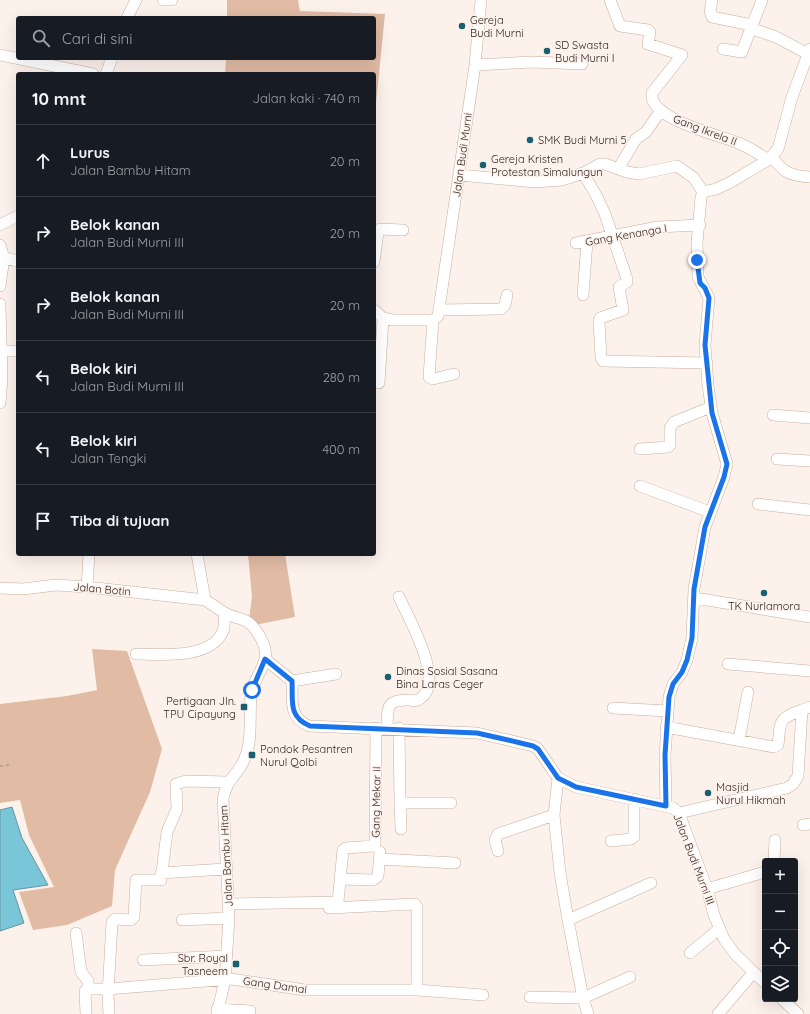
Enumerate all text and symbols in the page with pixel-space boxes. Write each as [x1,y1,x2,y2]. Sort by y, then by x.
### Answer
place label: Gereja Budi Murni [470,13,524,40]
search box [16,16,376,60]
marker: Gereja Budi Murni [457,21,467,31]
icon: search [30,27,52,49]
text: Cari di sini [62,29,133,48]
place label: SD Swasta Budi Murni I [555,38,615,65]
marker: SD Swasta Budi Murni I [542,46,552,56]
text: 10 mnt [32,88,87,109]
text: Jalan kaki · 740 m [252,90,360,106]
street label: Gang Ikrela II [671,111,739,149]
street label: Jalan Budi Murni [449,112,475,198]
place label: SMK Budi Murni 5 [538,133,626,147]
marker: SMK Budi Murni 5 [525,135,535,145]
text: Lurus [70,143,110,162]
icon: ahead [32,150,54,172]
place label: Gereja Kristen Protestan Simalungun [491,152,603,179]
text: 20 m [330,153,360,169]
marker: Gereja Kristen Protestan Simalungun [478,160,488,170]
text: Jalan Bambu Hitam [70,162,191,178]
text: Belok kanan [70,215,160,234]
street label: Gang Kenanga I [584,221,668,249]
icon: right [32,222,54,244]
text: 20 m [330,225,360,241]
text: Jalan Budi Murni III [70,234,184,250]
route end [688,251,706,269]
text: Belok kanan [70,287,160,306]
icon: right [32,294,54,316]
text: 20 m [330,297,360,313]
text: Jalan Budi Murni III [70,306,184,322]
text: Belok kiri [70,359,137,378]
icon: left [32,366,54,388]
text: 280 m [323,369,360,385]
text: Jalan Budi Murni III [70,378,184,394]
text: Belok kiri [70,431,137,450]
icon: left [32,438,54,460]
text: 400 m [322,441,360,457]
text: Jalan Tengki [70,450,146,466]
icon: arrive [32,510,54,532]
text: Tiba di tujuan [70,511,169,530]
street label: Jalan Botin [73,580,131,598]
marker: TK Nurlamora [759,588,769,598]
place label: TK Nurlamora [728,599,800,613]
place label: Dinas Sosial Sasana Bina Laras Ceger [396,664,498,691]
marker: Dinas Sosial Sasana Bina Laras Ceger [383,672,393,682]
route start [243,681,261,699]
place label: Pertigaan Jln. TPU Cipayung [163,694,236,721]
marker: Pertigaan Jln. TPU Cipayung [239,702,249,712]
place label: Pondok Pesantren Nurul Qolbi [260,742,353,769]
marker: Pondok Pesantren Nurul Qolbi [247,750,257,760]
street label: Gang Mekar II [368,766,384,838]
place label: Masjid Nurul Hikmah [716,780,785,807]
marker: Masjid Nurul Hikmah [703,788,713,798]
street label: Jalan Bambu Hitam [216,805,236,907]
street label: Jalan Budi Murni III [670,811,718,907]
map controls [762,858,798,1002]
button: + [762,858,798,894]
button: − [762,894,798,930]
button: locate [762,930,798,966]
place label: Sbr. Royal Tasneem [178,951,228,978]
marker: Sbr. Royal Tasneem [231,959,241,969]
button: layers [762,966,798,1002]
street label: Gang Damai [242,974,308,996]

